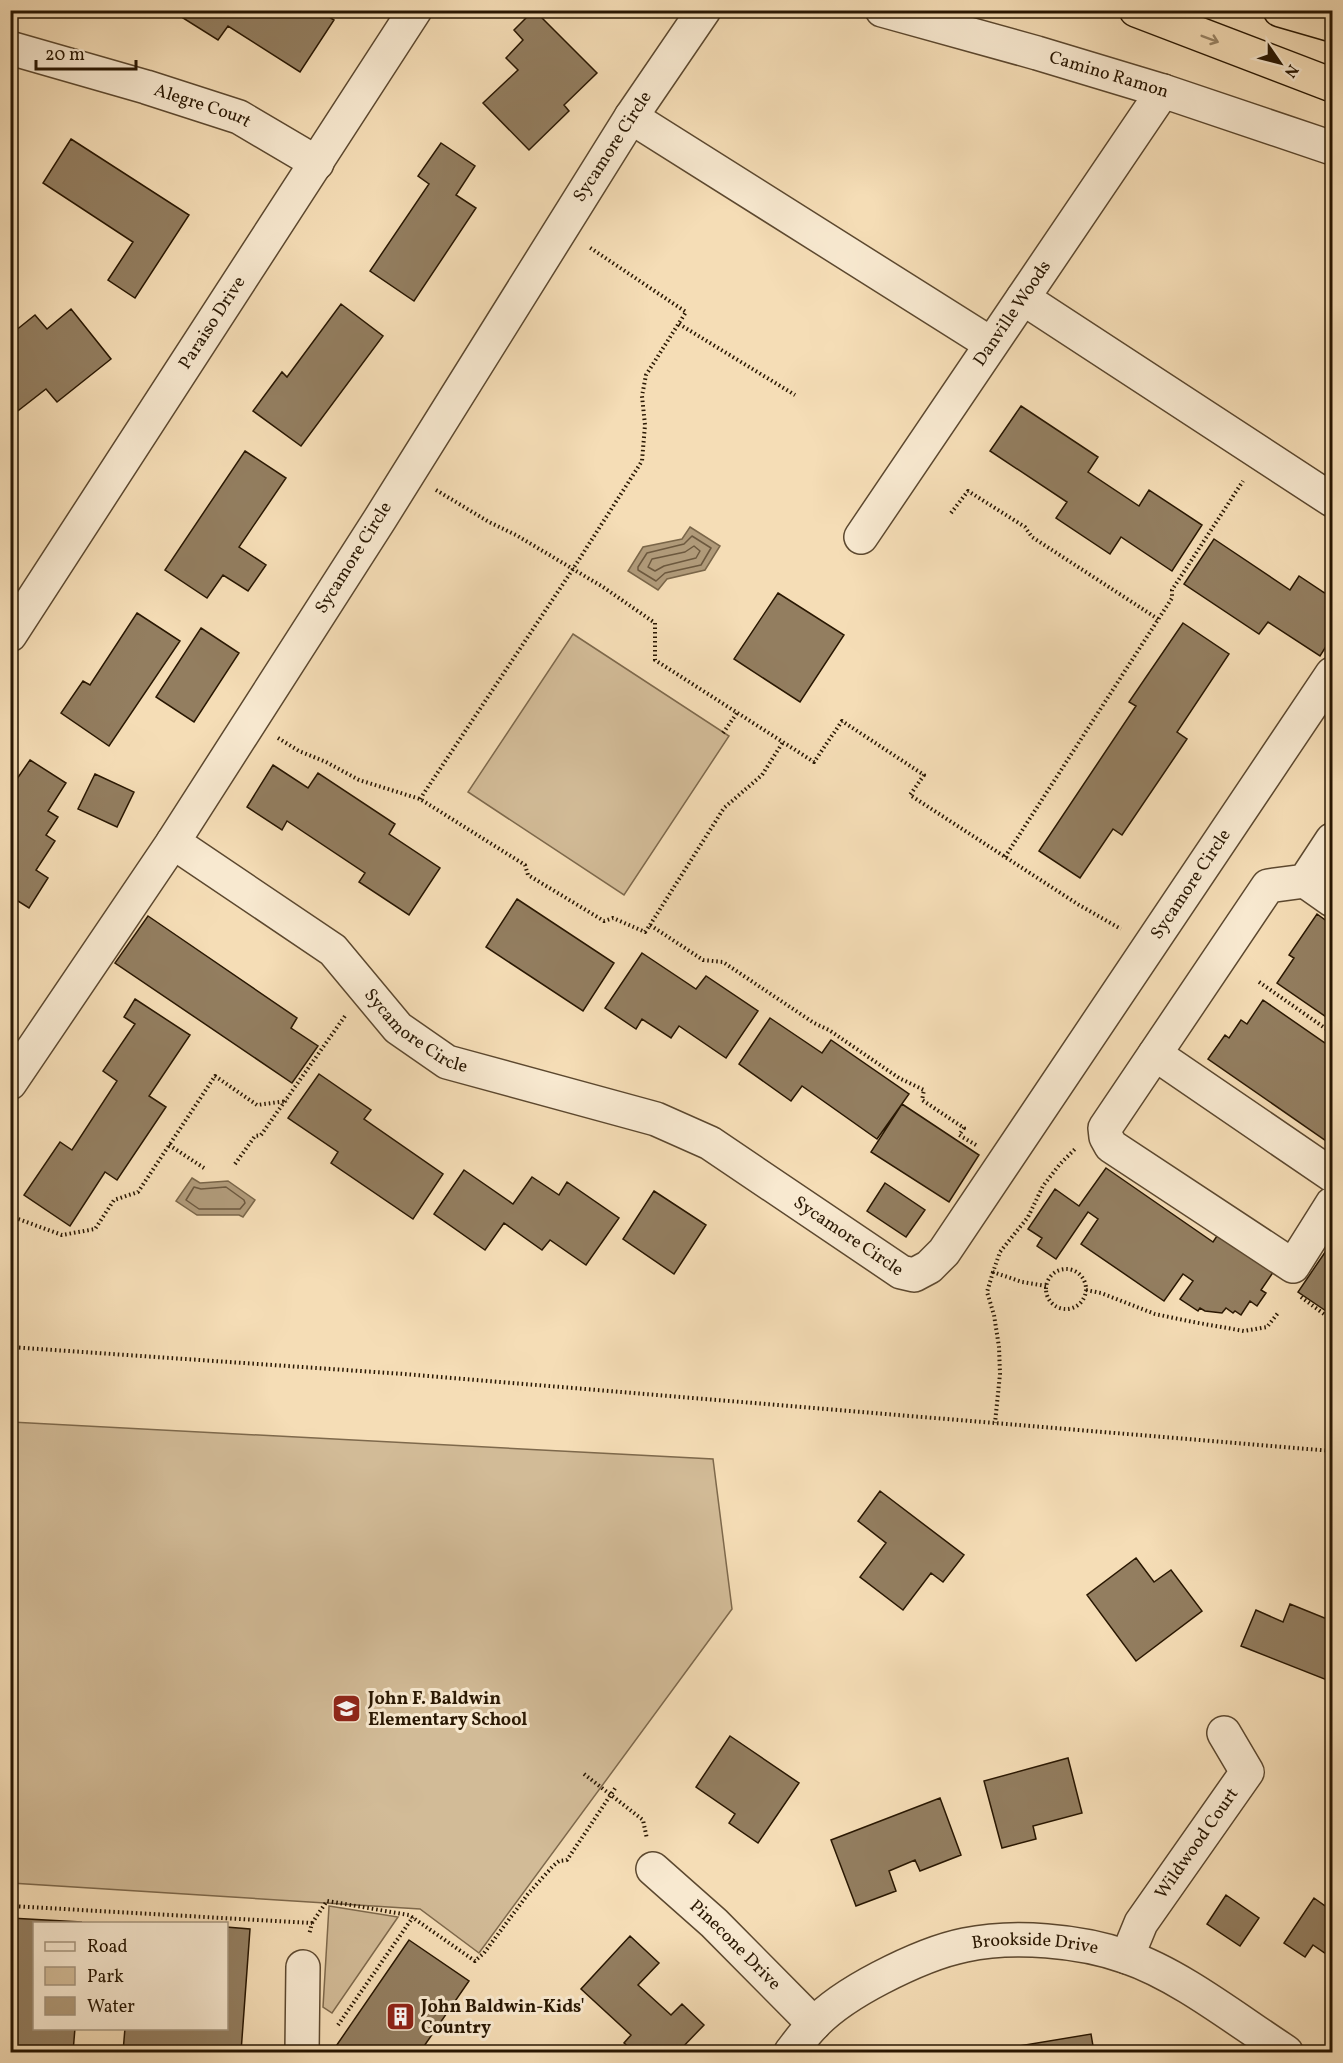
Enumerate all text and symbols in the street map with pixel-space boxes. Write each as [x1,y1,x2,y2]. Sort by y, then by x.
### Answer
scale bar [36,33,136,71]
north arrow [1250,33,1310,93]
one-way arrow [1201,34,1219,45]
text: 20 m [45,43,85,68]
street label: Camino Ramon [1046,45,1172,105]
text: N [1278,59,1303,82]
street label: Alegre Court [151,78,256,134]
street label: Sycamore Circle [568,87,658,207]
street label: Danville Woods [968,255,1057,371]
street label: Paraiso Drive [173,271,252,374]
street label: Sycamore Circle [310,497,398,619]
street label: Sycamore Circle [1145,824,1237,944]
street label: Sycamore Circle [358,983,470,1080]
street label: Sycamore Circle [788,1190,908,1283]
place label: John F. Baldwin Elementary School [367,1687,528,1733]
school or university icon: John F. Baldwin Elementary School [331,1693,363,1725]
street label: Wildwood Court [1149,1783,1245,1904]
street label: Pinecone Drive [684,1894,786,1996]
legend [33,1922,228,2030]
street label: Brookside Drive [970,1927,1101,1961]
text: Road [87,1935,128,1960]
text: Park [87,1965,124,1990]
text: Water [87,1995,135,2020]
place label: John Baldwin-Kids' Country [420,1995,585,2041]
building icon: John Baldwin-Kids' Country [384,2001,416,2033]

